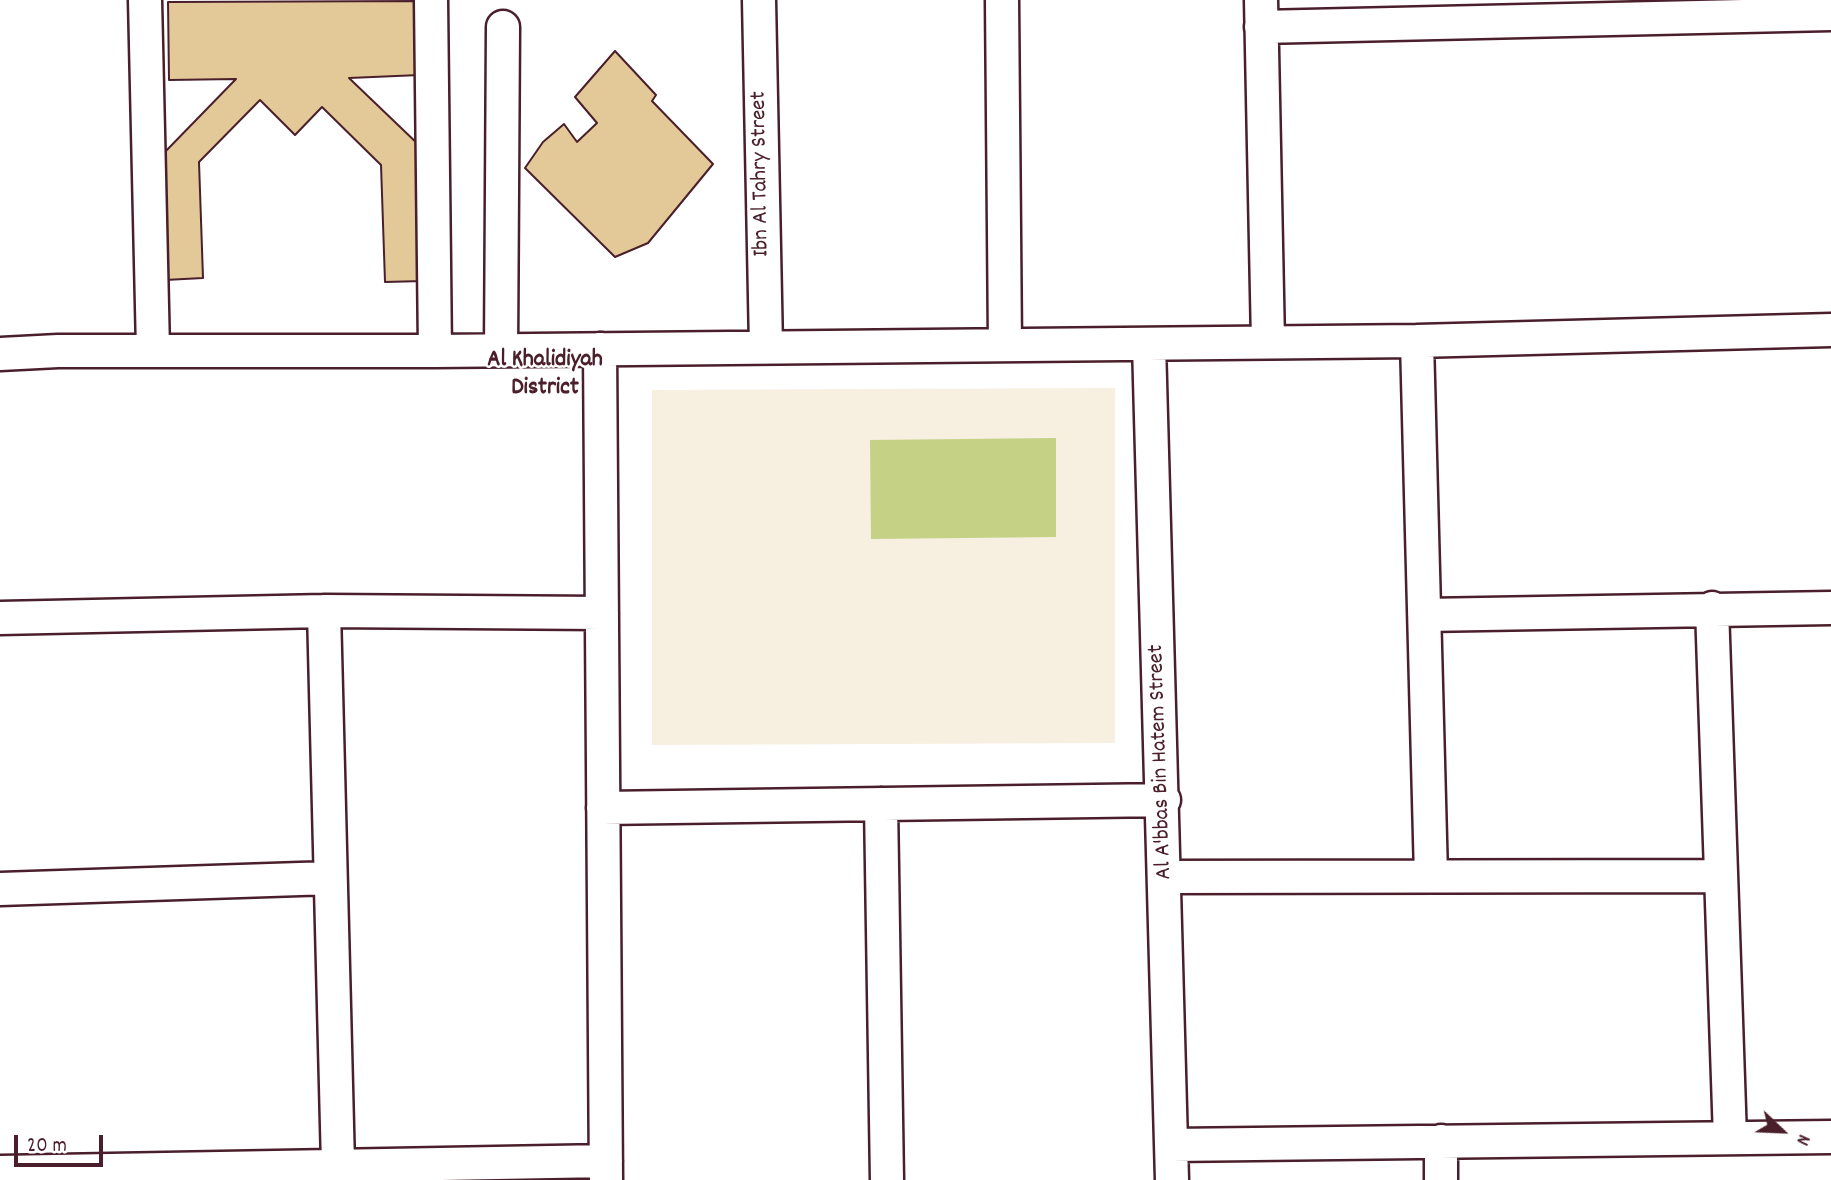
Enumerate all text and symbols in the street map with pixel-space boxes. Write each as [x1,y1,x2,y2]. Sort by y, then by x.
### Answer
street label: Ibn Al Tahry Street [747,91,777,257]
district label: Al Khalidiyah District [487,348,603,404]
street label: Al A'bbas Bin Hatem Street [1144,644,1180,880]
north arrow [1747,1096,1817,1166]
scale bar [18,1120,107,1164]
text: N [1788,1130,1816,1149]
text: 20 m [27,1132,67,1162]

